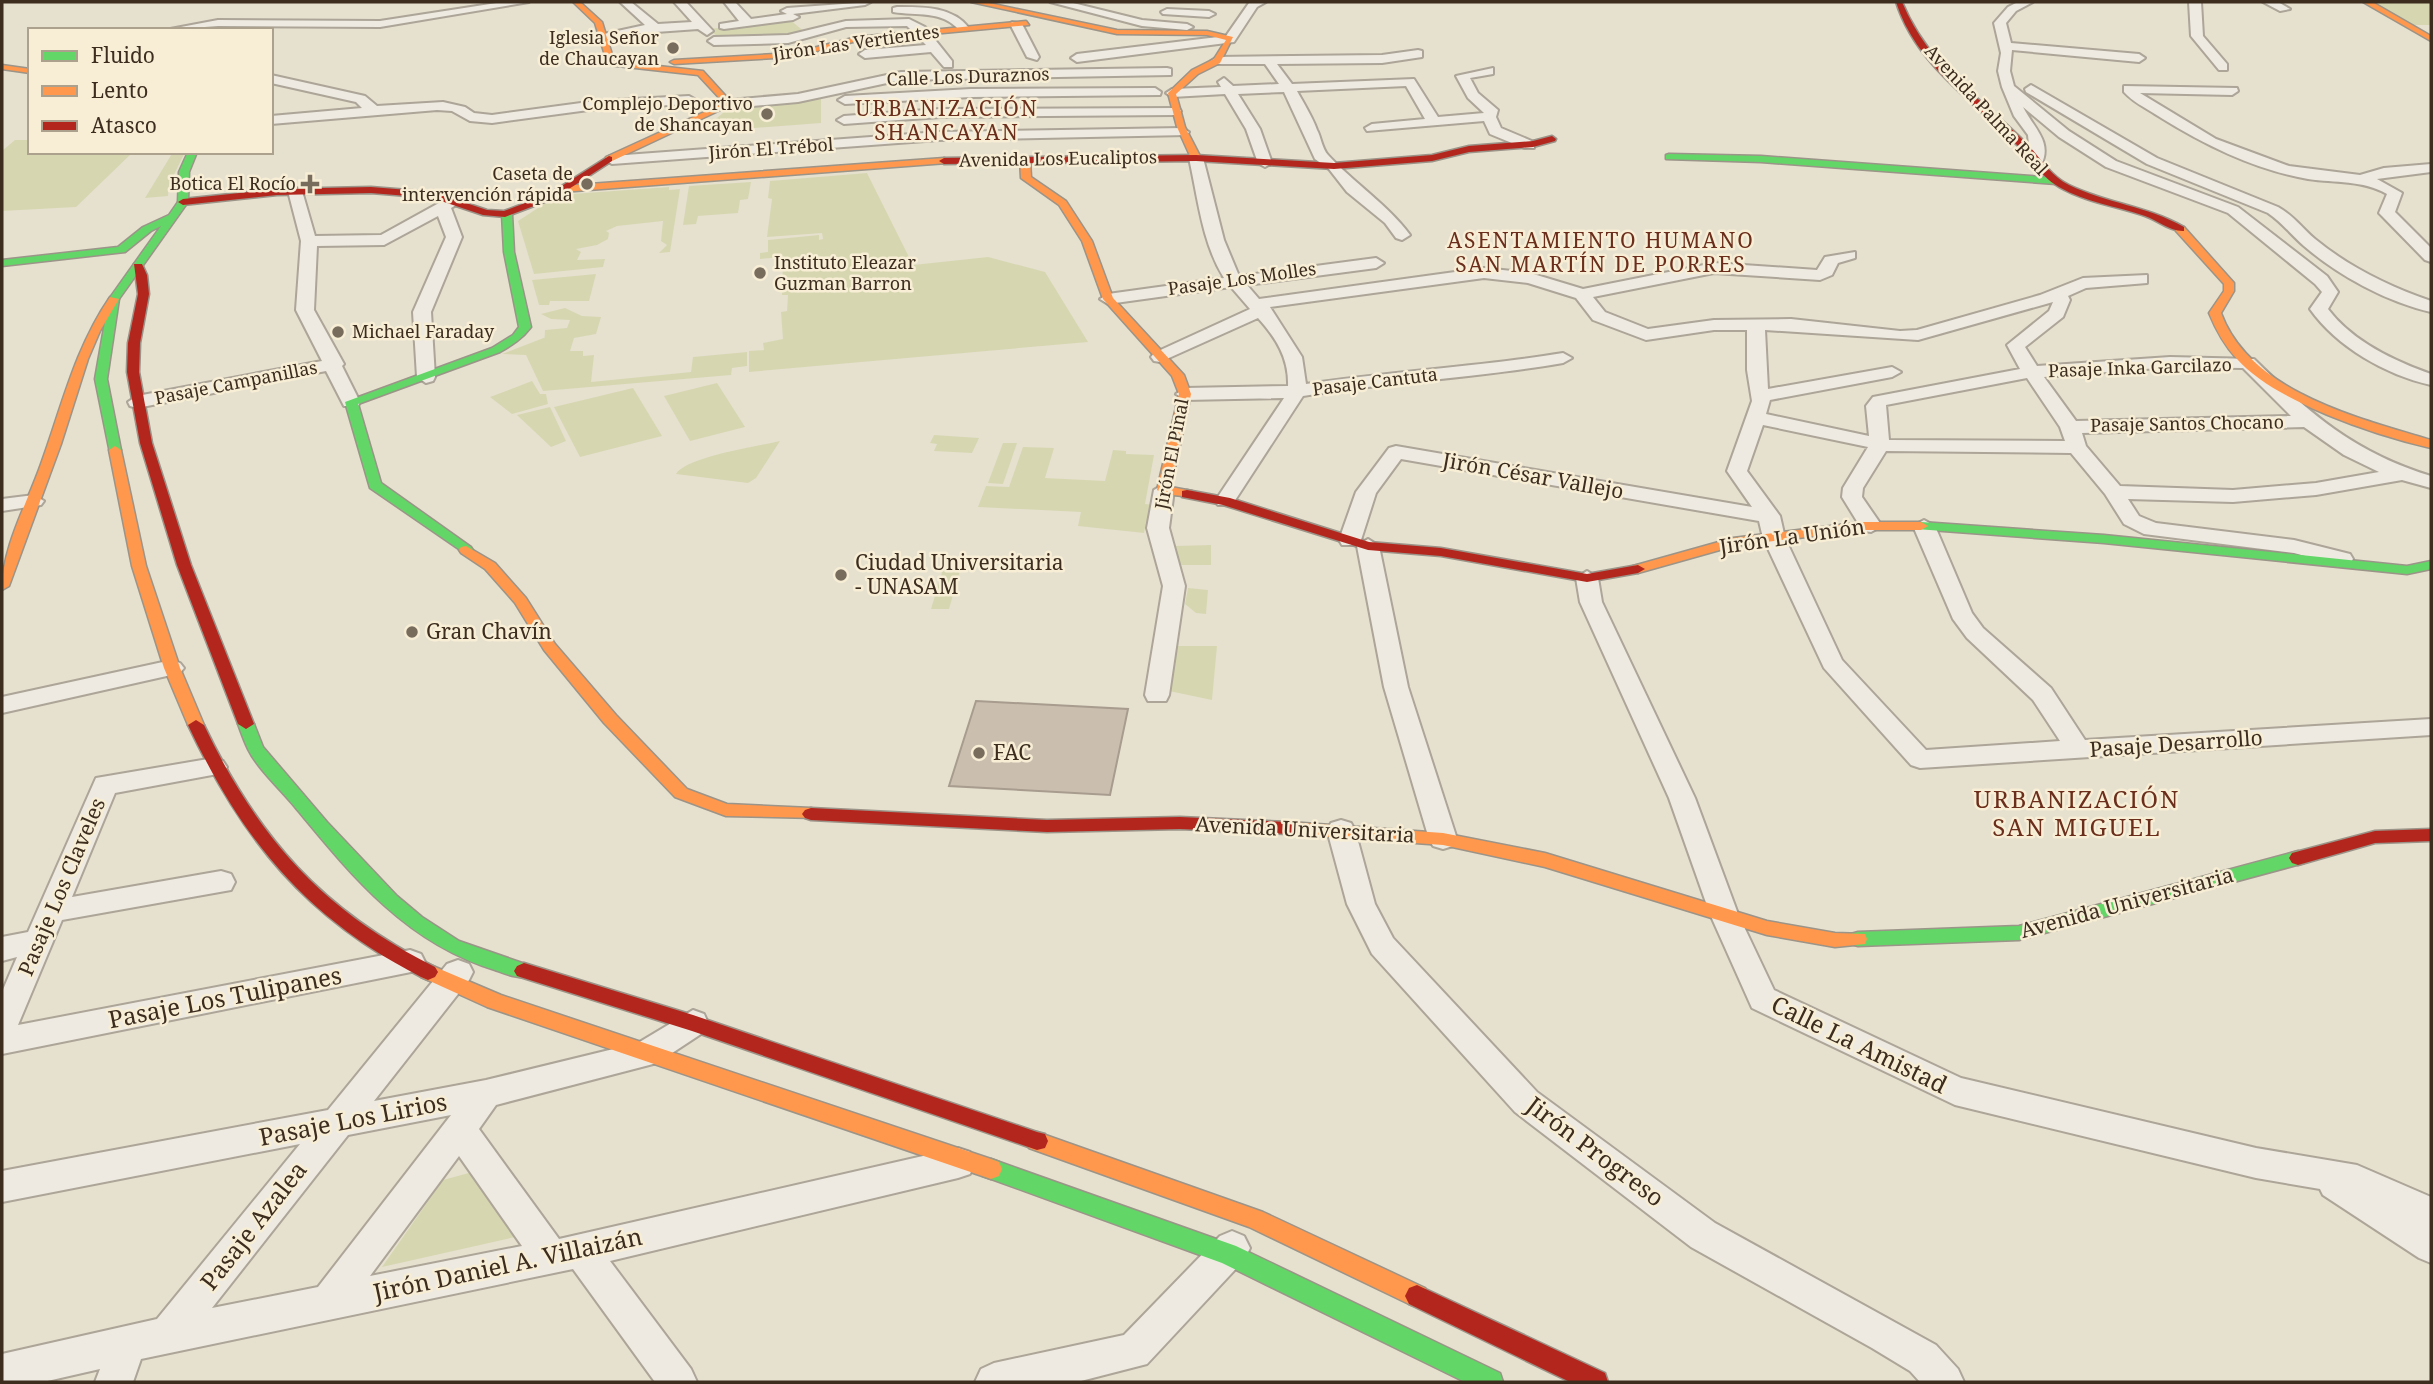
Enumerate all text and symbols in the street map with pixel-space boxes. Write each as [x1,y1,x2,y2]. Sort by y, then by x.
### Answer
street label: Jirón Las Vertientes [770,18,941,66]
place label: Iglesia Señor de Chaucayan [539,25,660,70]
legend [28,28,273,154]
street label: Avenida Palma Real [1920,39,2054,180]
marker: Iglesia Señor de Chaucayan [665,40,681,56]
text: Fluido [91,41,155,69]
street label: Calle Los Duraznos [886,61,1050,91]
text: Lento [91,76,148,104]
place label: Complejo Deportivo de Shancayan [582,91,753,136]
district label: URBANIZACIÓN SHANCAYAN [855,94,1039,146]
marker: Complejo Deportivo de Shancayan [759,106,775,122]
text: Atasco [91,111,157,139]
street label: Jirón El Trébol [707,132,835,164]
street label: Avenida Los Eucaliptos [959,144,1157,172]
place label: Caseta de intervención rápida [402,161,573,206]
place label: Botica El Rocío [169,171,296,195]
marker: Botica El Rocío [302,176,318,192]
marker: Caseta de intervención rápida [579,176,595,192]
district label: ASENTAMIENTO HUMANO SAN MARTÍN DE PORRES [1447,226,1755,278]
place label: Instituto Eleazar Guzman Barron [774,250,916,295]
street label: Pasaje Los Molles [1166,256,1318,300]
marker: Instituto Eleazar Guzman Barron [752,265,768,281]
place label: Michael Faraday [352,319,495,343]
marker: Michael Faraday [330,324,346,340]
street label: Pasaje Inka Garcilazo [2048,352,2232,382]
street label: Pasaje Campanillas [152,354,319,410]
street label: Pasaje Cantuta [1311,361,1439,401]
street label: Jirón El Pinal [1148,396,1194,512]
street label: Pasaje Santos Chocano [2090,409,2284,437]
street label: Jirón César Vallejo [1439,445,1626,505]
street label: Jirón La Unión [1716,512,1866,560]
place label: Ciudad Universitaria - UNASAM [855,548,1063,600]
marker: Ciudad Universitaria - UNASAM [833,567,849,583]
place label: Gran Chavín [426,617,552,645]
marker: Gran Chavín [404,624,420,640]
street label: Pasaje Desarrollo [2088,723,2264,763]
place label: FAC [993,738,1031,766]
marker: FAC [971,745,987,761]
district label: URBANIZACIÓN SAN MIGUEL [1974,782,2180,843]
street label: Pasaje Los Claveles [11,793,111,980]
street label: Avenida Universitaria [1195,809,1416,849]
street label: Avenida Universitaria [2017,860,2237,944]
street label: Pasaje Los Tulipanes [105,958,344,1035]
street label: Calle La Amistad [1766,987,1953,1101]
street label: Pasaje Los Lirios [256,1084,450,1153]
street label: Jirón Progreso [1519,1088,1672,1213]
street label: Pasaje Azalea [192,1154,314,1296]
street label: Jirón Daniel A. Villaizán [369,1219,645,1308]

